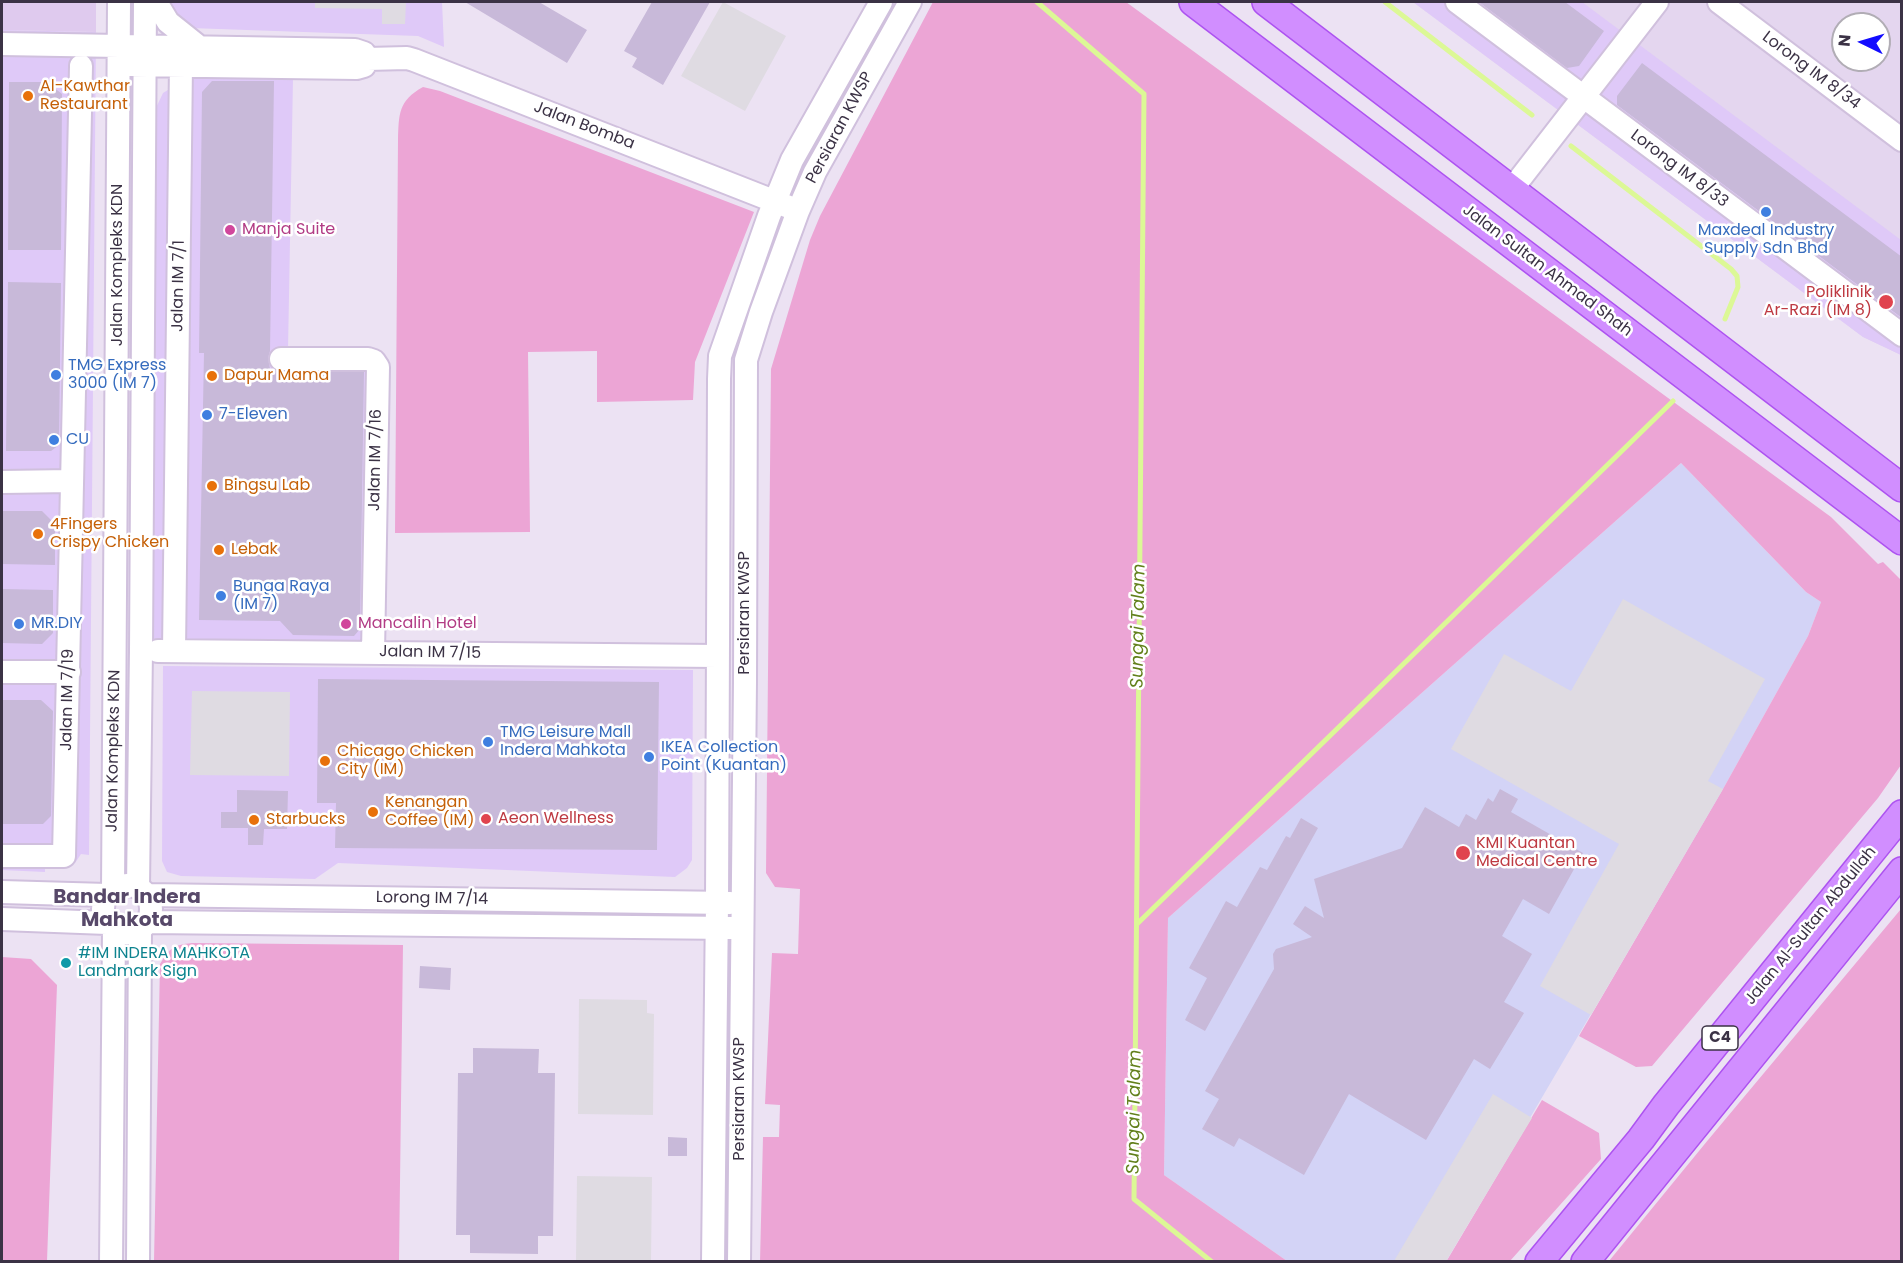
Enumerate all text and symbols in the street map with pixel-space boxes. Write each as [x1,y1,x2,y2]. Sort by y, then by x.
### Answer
north arrow [1831,12,1891,72]
street label: Lorong IM 8/34 [1758,28,1864,114]
text: N [1833,34,1857,48]
street label: Persiaran KWSP [803,69,877,187]
place label: Al-Kawthar Restaurant [40,77,130,115]
marker: Al-Kawthar Restaurant [21,89,35,103]
street label: Jalan Bomba [531,98,637,154]
street label: Lorong IM 8/33 [1626,126,1732,212]
street label: Jalan Kompleks KDN [108,184,128,346]
street label: Jalan Sultan Ahmad Shah [1458,201,1636,341]
marker: Maxdeal Industry Supply Sdn Bhd [1759,205,1773,219]
place label: Manja Suite [242,220,335,240]
place label: Maxdeal Industry Supply Sdn Bhd [1698,221,1834,259]
marker: Manja Suite [223,223,237,237]
street label: Jalan IM 7/1 [169,240,189,332]
place label: Poliklinik Ar-Razi (IM 8) [1764,283,1872,321]
marker: Poliklinik Ar-Razi (IM 8) [1877,293,1895,311]
place label: TMG Express 3000 (IM 7) [68,356,166,394]
place label: Dapur Mama [224,366,329,386]
marker: TMG Express 3000 (IM 7) [49,368,63,382]
marker: Dapur Mama [205,369,219,383]
place label: 7-Eleven [219,405,288,425]
marker: 7-Eleven [200,408,214,422]
street label: Jalan IM 7/16 [366,409,386,511]
place label: CU [66,430,89,450]
marker: CU [47,433,61,447]
place label: Bingsu Lab [224,476,310,496]
marker: Bingsu Lab [205,479,219,493]
place label: 4Fingers Crispy Chicken [50,515,169,553]
marker: 4Fingers Crispy Chicken [31,527,45,541]
place label: Lebak [231,540,278,560]
marker: Lebak [212,543,226,557]
street label: Persiaran KWSP [735,551,755,675]
water label: Sungai Talam [1127,563,1151,689]
place label: Bunga Raya (IM 7) [233,577,330,615]
marker: Bunga Raya (IM 7) [214,589,228,603]
place label: MR.DIY [31,614,82,634]
place label: Mancalin Hotel [358,614,477,634]
marker: MR.DIY [12,617,26,631]
marker: Mancalin Hotel [339,617,353,631]
street label: Jalan IM 7/15 [379,643,481,663]
street label: Jalan IM 7/19 [58,649,78,751]
street label: Jalan Kompleks KDN [103,670,125,832]
place label: TMG Leisure Mall Indera Mahkota [500,723,631,761]
marker: TMG Leisure Mall Indera Mahkota [481,735,495,749]
place label: IKEA Collection Point (Kuantan) [661,738,787,776]
place label: Chicago Chicken City (IM) [337,742,474,780]
marker: IKEA Collection Point (Kuantan) [642,750,656,764]
marker: Chicago Chicken City (IM) [318,754,332,768]
place label: Kenangan Coffee (IM) [385,793,474,831]
marker: Kenangan Coffee (IM) [366,805,380,819]
place label: Aeon Wellness [498,809,614,829]
place label: Starbucks [266,810,345,830]
marker: Aeon Wellness [479,812,493,826]
marker: Starbucks [247,813,261,827]
place label: KMI Kuantan Medical Centre [1476,834,1597,872]
street label: Jalan Al-Sultan Abdullah [1741,843,1881,1009]
marker: KMI Kuantan Medical Centre [1454,844,1472,862]
district label: Bandar Indera Mahkota [53,886,201,933]
street label: Lorong IM 7/14 [376,888,488,910]
place label: #IM INDERA MAHKOTA Landmark Sign [78,944,250,982]
marker: #IM INDERA MAHKOTA Landmark Sign [59,956,73,970]
road number: C4 [1702,1026,1738,1050]
street label: Persiaran KWSP [730,1037,750,1161]
water label: Sungai Talam [1123,1049,1147,1175]

